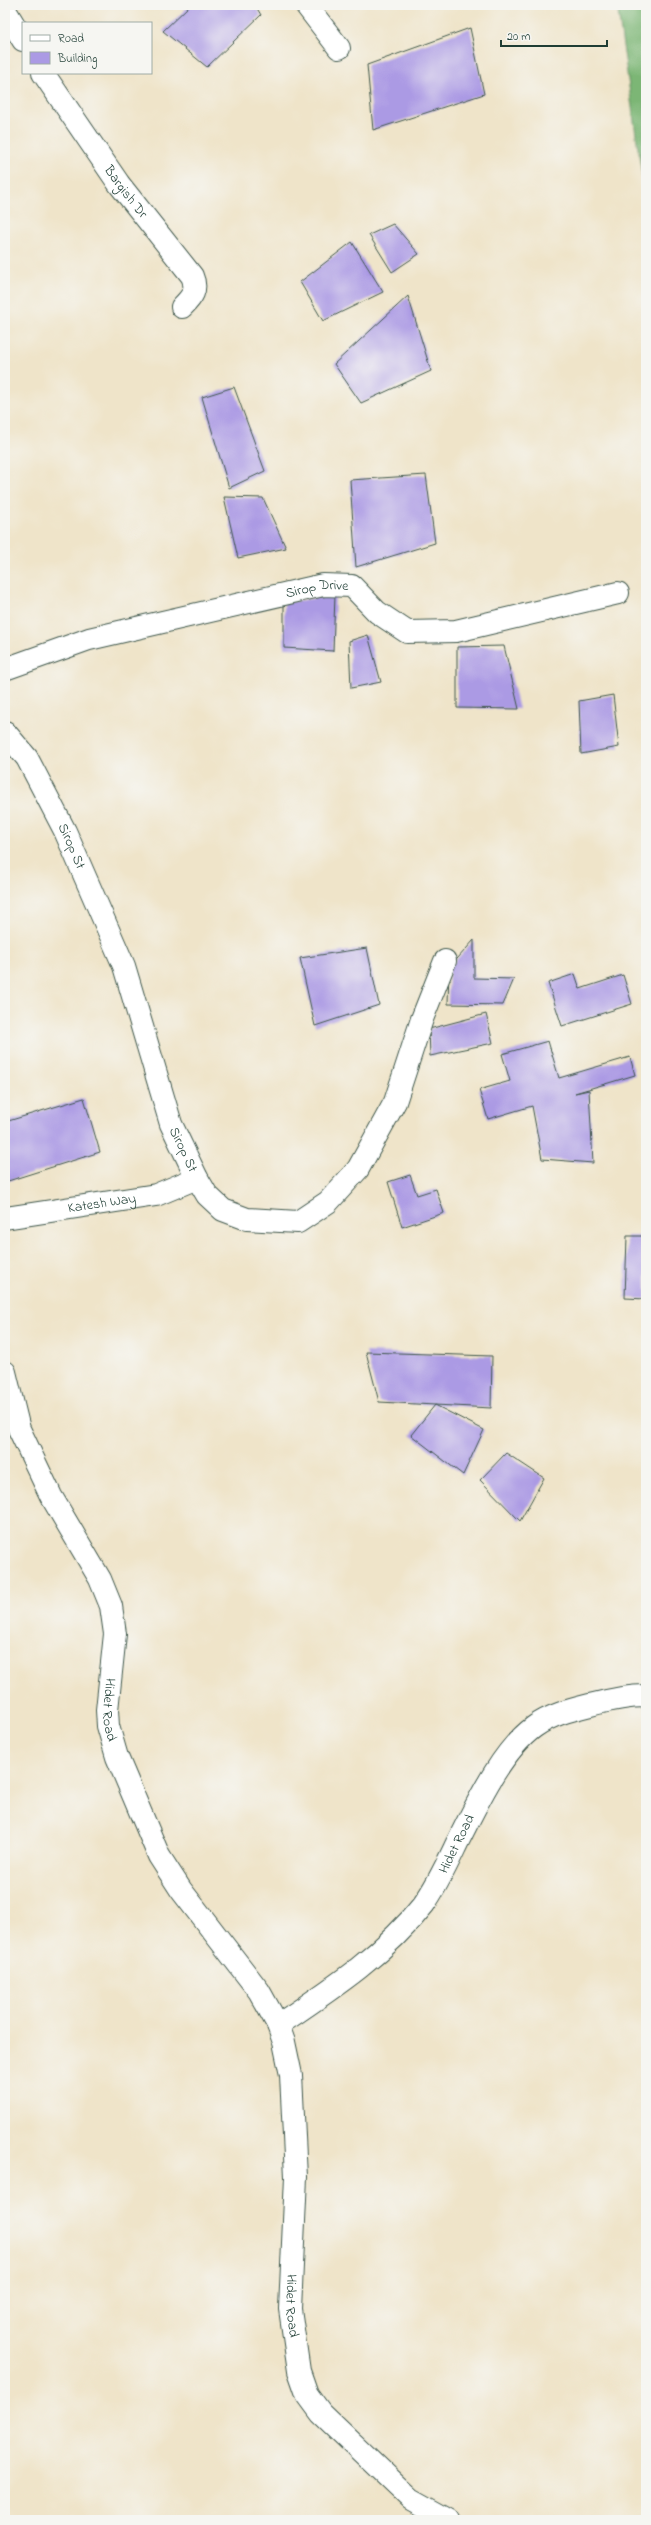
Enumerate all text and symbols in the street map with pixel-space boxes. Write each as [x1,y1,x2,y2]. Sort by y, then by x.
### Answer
legend [22,22,152,74]
scale bar [501,22,607,48]
text: 20 m [507,28,530,46]
text: Road [58,30,84,48]
text: Building [57,50,97,69]
street label: Bargish Dr [98,160,153,224]
street label: Sirop Drive [283,574,349,604]
street label: Sirop St [52,820,91,873]
street label: Sirop St [163,1123,203,1176]
street label: Katesh Way [66,1188,138,1219]
street label: Hidet Road [96,1677,122,1744]
street label: Hidet Road [433,1811,480,1877]
street label: Hidet Road [279,2274,305,2339]

